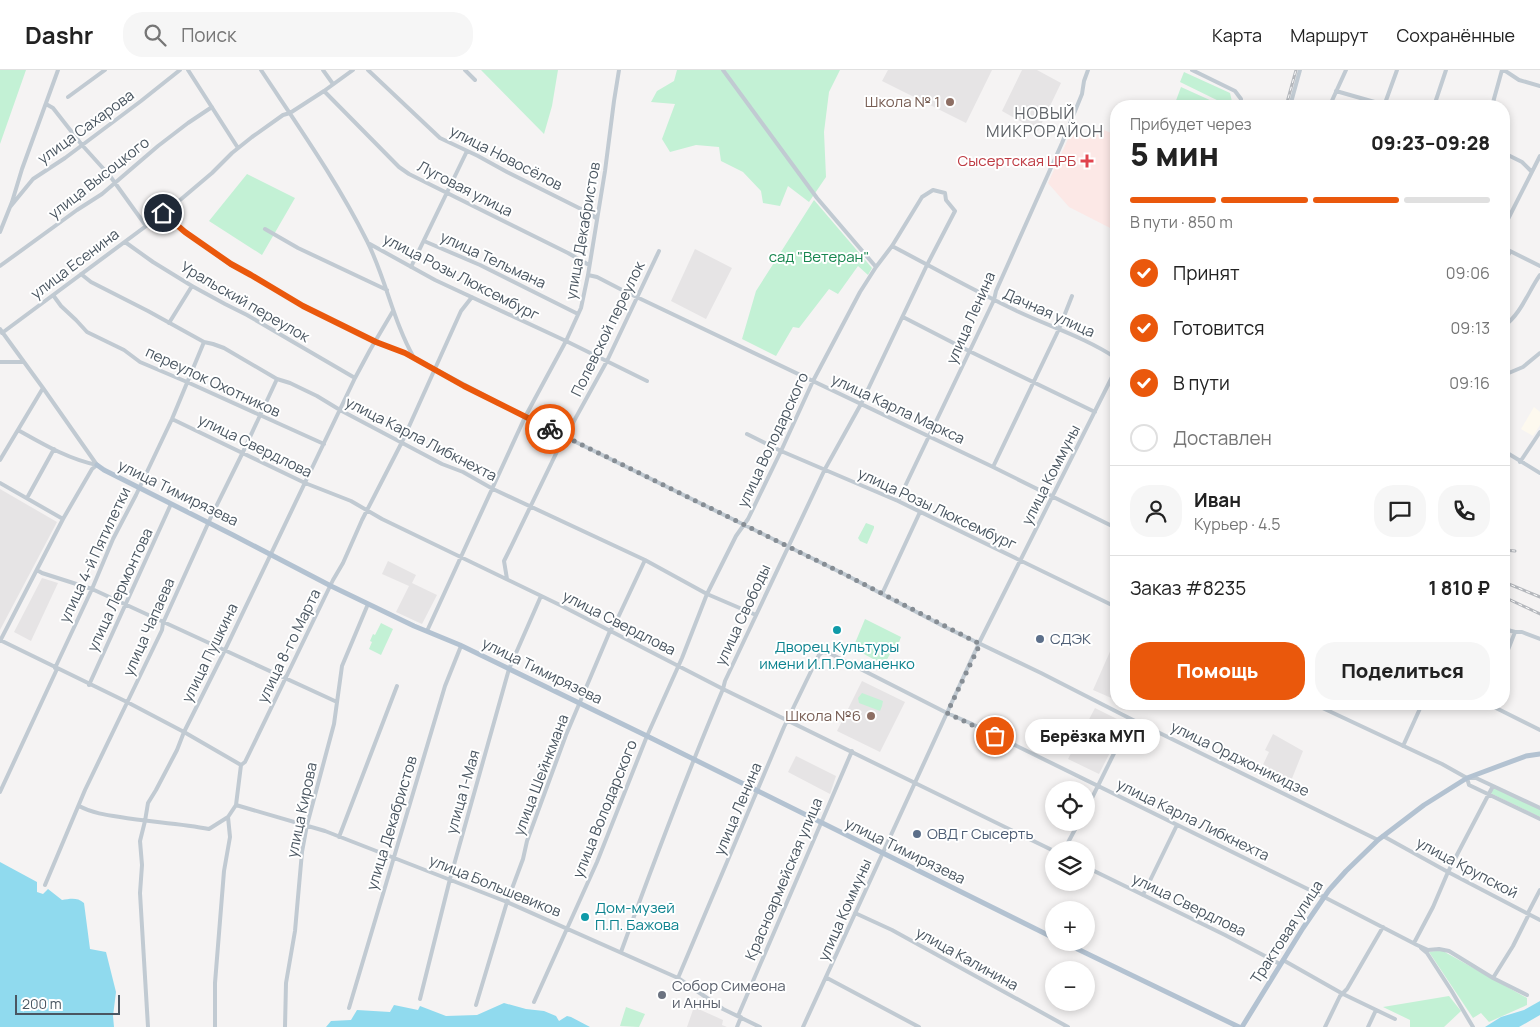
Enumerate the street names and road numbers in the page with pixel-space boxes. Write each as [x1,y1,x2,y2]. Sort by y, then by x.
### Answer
street label: улица Сахарова [33,84,138,169]
street label: улица Новосёлов [446,120,566,195]
street label: улица Высоцкого [44,131,154,224]
street label: Луговая улица [414,156,516,222]
street label: улица Декабристов [560,160,605,301]
street label: улица Есенина [26,223,123,304]
street label: улица Тельмана [437,226,550,293]
street label: улица Розы Люксембург [379,228,543,325]
street label: Уральский переулок [177,256,314,347]
street label: Полевской переулок [566,257,650,400]
street label: улица Ленина [941,268,1000,367]
street label: Дачная улица [1000,283,1098,342]
street label: переулок Охотников [142,341,284,422]
street label: улица Володарского [732,368,813,511]
street label: улица Карла Маркса [828,368,968,449]
street label: улица Карла Либкнехта [342,391,501,486]
street label: улица Свердлова [195,409,316,482]
street label: улица Коммуны [1016,421,1085,529]
street label: улица Тимирязева [114,454,242,531]
street label: улица Розы Люксембург [854,462,1020,555]
street label: улица 4-й Пятилетки [54,483,135,626]
street label: улица Лермонтова [82,524,157,655]
street label: улица Свободы [710,561,775,669]
street label: улица Чапаева [118,574,180,679]
street label: улица 8-го Марта [252,585,325,706]
street label: улица Свердлова [559,585,680,660]
street label: улица Пушкина [176,600,243,706]
street label: улица Тимирязева [478,632,606,709]
street label: улица Шейнкмана [508,711,573,839]
street label: улица Орджоникидзе [1167,716,1313,801]
street label: улица Володарского [567,736,642,881]
street label: улица 1-Мая [440,747,485,836]
street label: улица Декабристов [361,753,422,893]
street label: улица Ленина [708,759,767,859]
street label: улица Кирова [281,760,322,859]
street label: улица Карла Либкнехта [1113,773,1273,866]
street label: Красноармейская улица [740,794,827,963]
street label: улица Тимирязева [841,812,969,889]
street label: улица Крупской [1413,832,1522,903]
street label: улица Большевиков [426,849,564,922]
street label: улица Коммуны [813,855,877,964]
street label: улица Свердлова [1129,868,1250,941]
street label: Трактовая улица [1245,876,1328,987]
street label: улица Калинина [912,922,1022,995]

